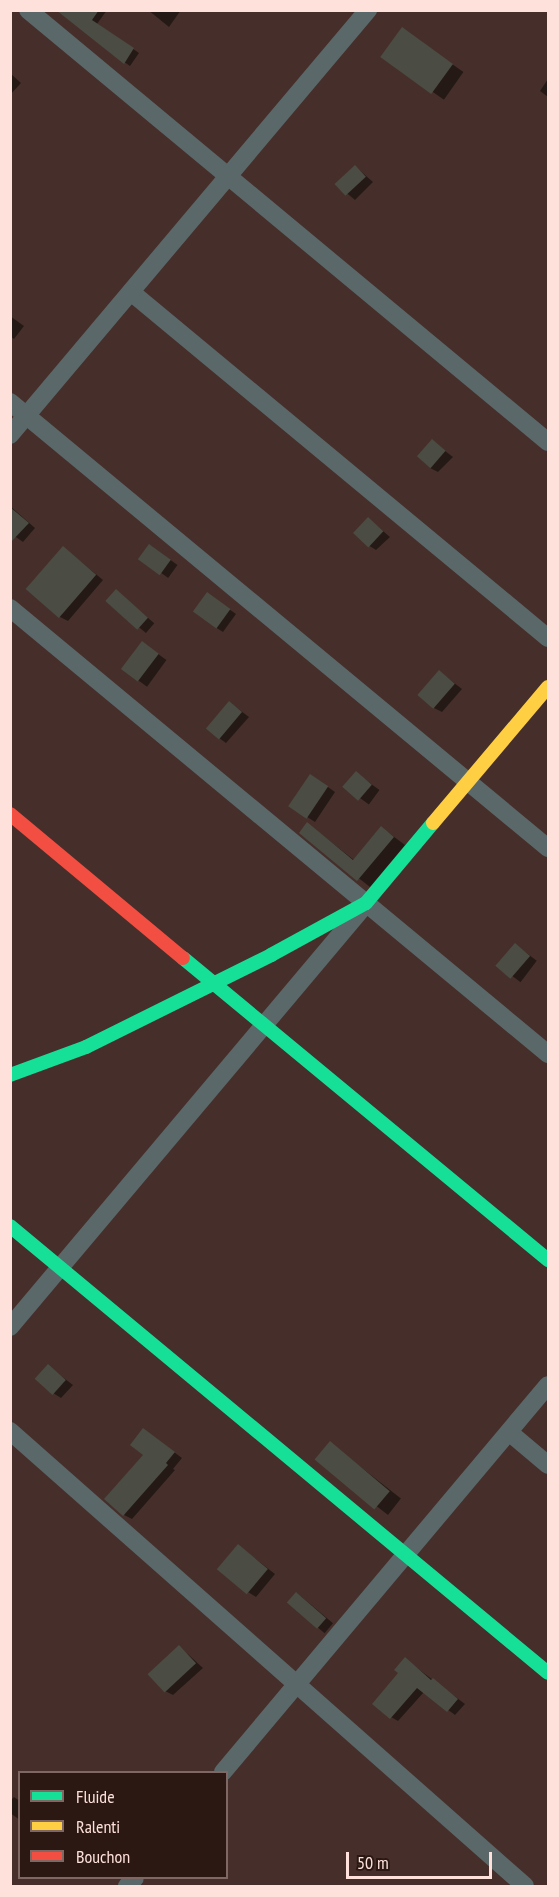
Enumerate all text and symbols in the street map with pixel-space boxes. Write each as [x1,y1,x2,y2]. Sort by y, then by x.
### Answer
legend [18,1771,228,1879]
text: Fluide [76,1785,115,1808]
text: Ralenti [76,1815,120,1838]
scale bar [349,1840,494,1878]
text: Bouchon [76,1845,130,1868]
text: 50 m [357,1851,389,1874]

